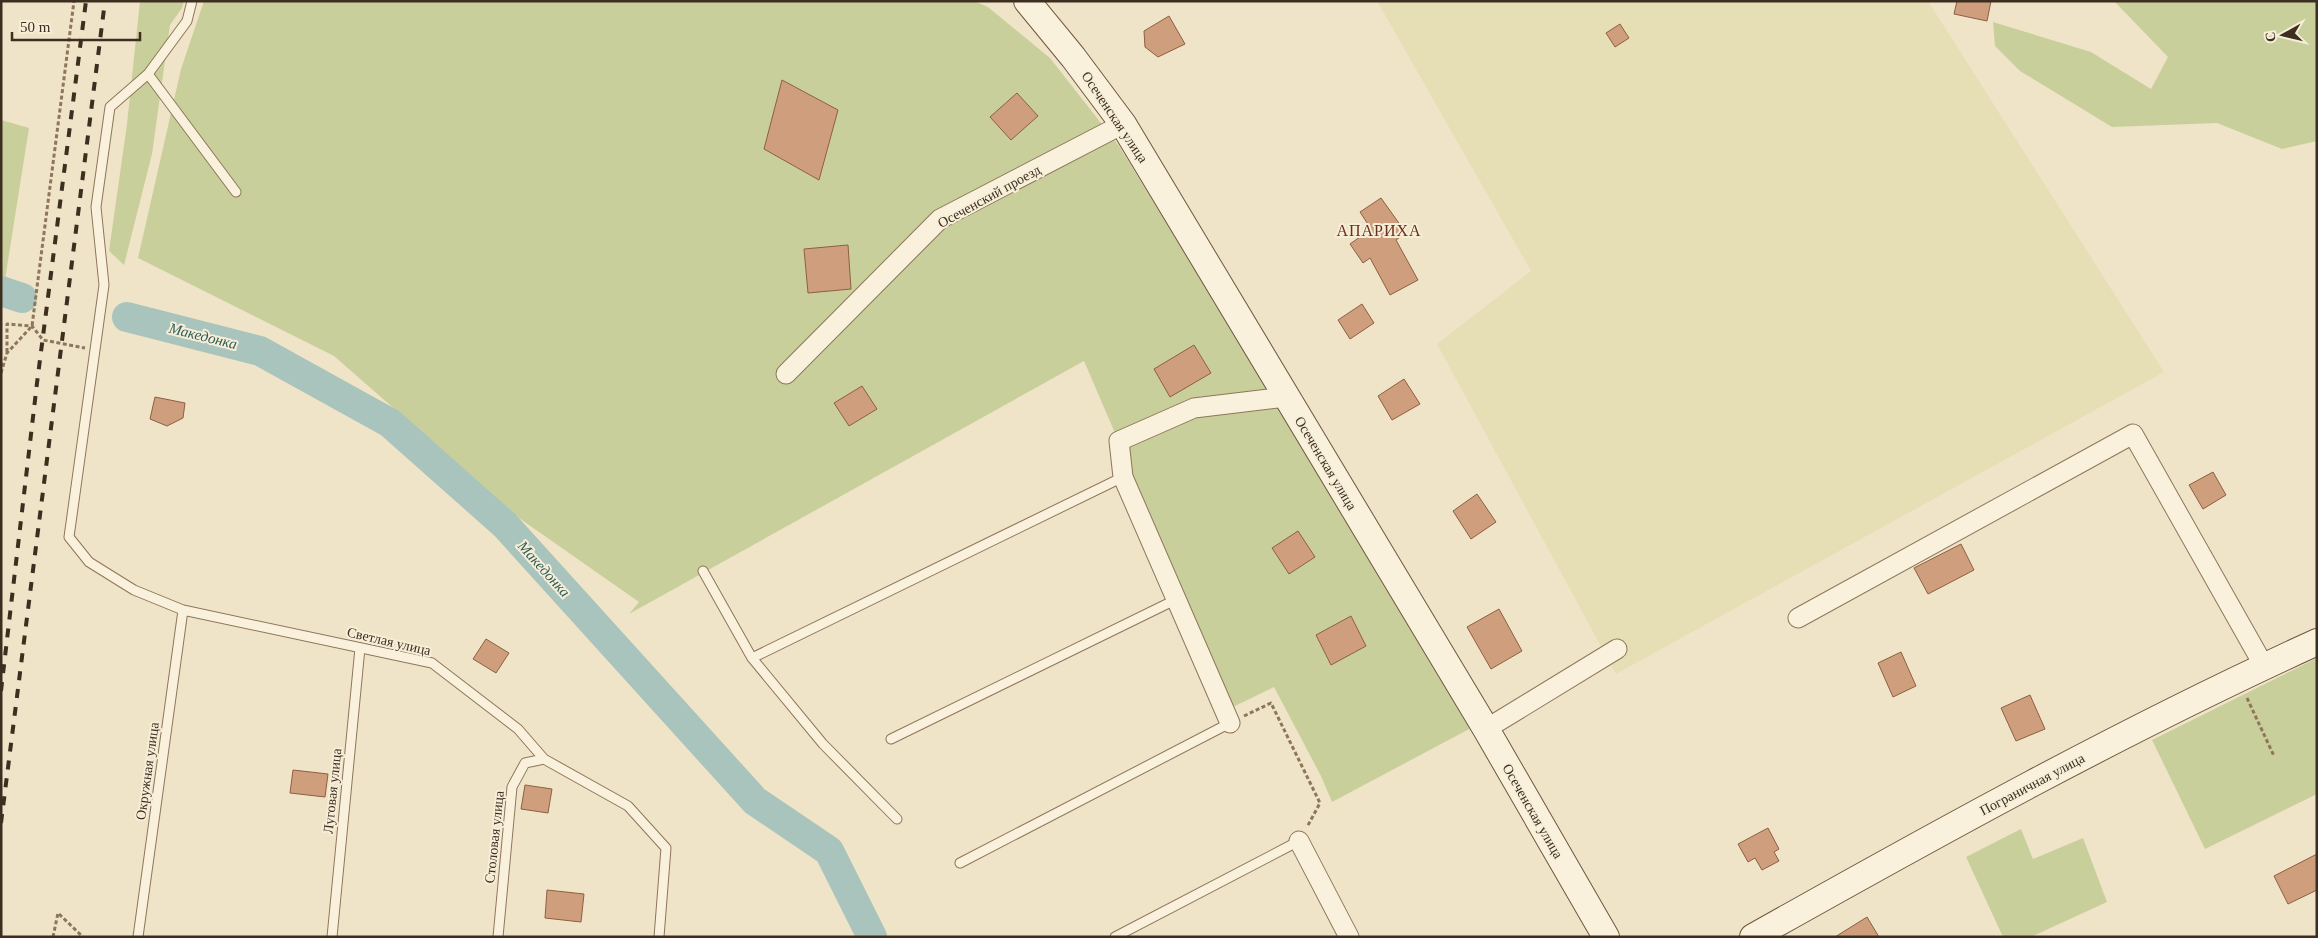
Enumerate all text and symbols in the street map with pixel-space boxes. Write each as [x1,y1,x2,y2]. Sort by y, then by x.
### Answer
scale bar [12,10,140,42]
north arrow [2258,10,2308,60]
text: 50 m [20,19,51,35]
text: С [2262,31,2279,43]
street label: Осеченская улица [1079,69,1151,166]
street label: Осеченский проезд [935,162,1043,231]
district label: АПАРИХА [1336,222,1422,239]
water label: Македонка [166,320,239,352]
street label: Осеченская улица [1292,414,1360,513]
water label: Македонка [514,537,573,600]
street label: Светлая улица [346,625,433,659]
street label: Окружная улица [133,721,162,821]
street label: Луговая улица [321,747,345,834]
street label: Пограничная улица [1977,750,2088,818]
street label: Осеченская улица [1499,761,1566,862]
street label: Столовая улица [482,789,507,884]

